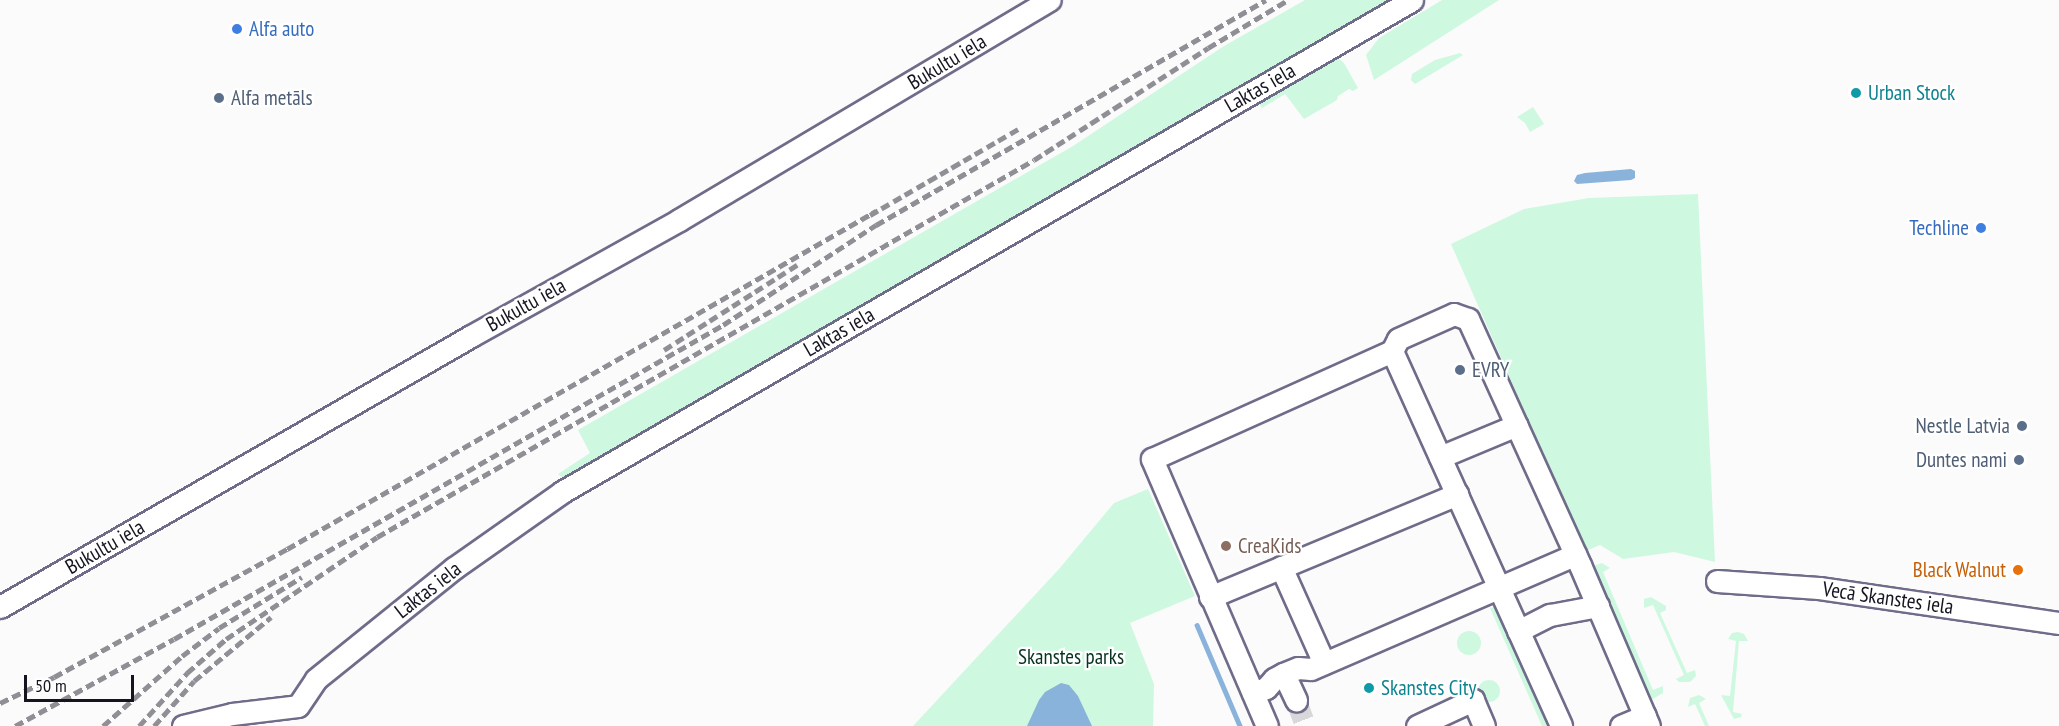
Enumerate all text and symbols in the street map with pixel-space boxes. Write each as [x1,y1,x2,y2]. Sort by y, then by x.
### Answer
place label: Alfa auto [249,16,314,42]
marker: Alfa auto [230,22,244,36]
street label: Bukultu iela [903,29,991,95]
street label: Laktas iela [1220,58,1300,118]
place label: Urban Stock [1868,80,1955,106]
place label: Alfa metāls [231,85,313,111]
marker: Urban Stock [1849,86,1863,100]
marker: Alfa metāls [212,91,226,105]
place label: Techline [1909,215,1969,241]
marker: Techline [1974,221,1988,235]
street label: Bukultu iela [482,273,570,337]
street label: Laktas iela [799,302,879,362]
place label: EVRY [1472,357,1509,383]
marker: EVRY [1453,363,1467,377]
place label: Nestle Latvia [1916,413,2010,439]
marker: Nestle Latvia [2015,419,2029,433]
place label: Duntes nami [1916,447,2007,473]
marker: Duntes nami [2012,453,2026,467]
street label: Bukultu iela [61,514,149,580]
place label: CreaKids [1238,533,1301,559]
marker: CreaKids [1219,539,1233,553]
street label: Laktas iela [390,556,466,624]
place label: Black Walnut [1912,557,2006,583]
marker: Black Walnut [2011,563,2025,577]
street label: Vecā Skanstes iela [1821,576,1955,620]
park label: Skanstes parks [1018,644,1124,670]
scale bar [27,663,136,701]
text: 50 m [35,674,67,697]
place label: Skanstes City [1381,675,1476,701]
marker: Skanstes City [1362,681,1376,695]

